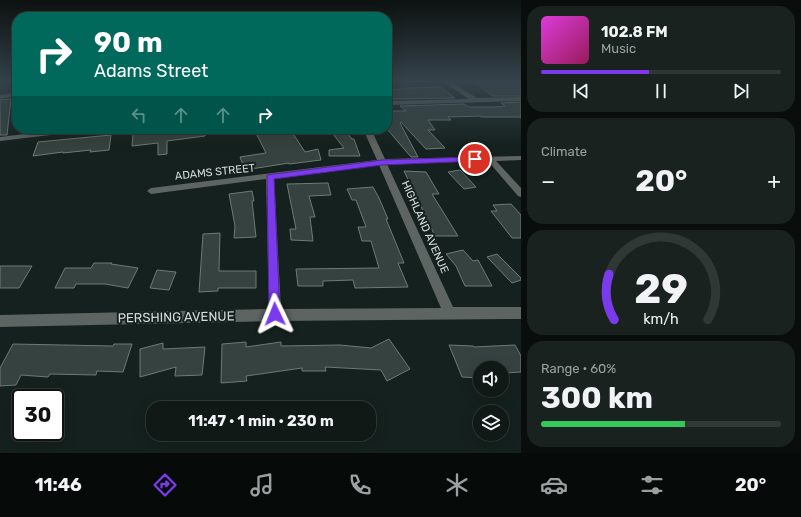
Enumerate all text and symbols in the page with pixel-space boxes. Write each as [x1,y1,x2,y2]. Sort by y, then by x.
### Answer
text: 102.8 FM [601,23,668,41]
text: 90 m [94,26,163,59]
icon: right [28,28,80,80]
text: Music [601,41,636,56]
text: Adams Street [94,60,208,82]
icon: previous [570,80,592,102]
icon: pause [650,80,672,102]
icon: next [730,80,752,102]
icon: left [128,104,150,126]
icon: ahead [170,104,192,126]
icon: ahead [212,104,234,126]
icon: right [254,104,276,126]
pin [458,142,492,176]
text: Climate [541,144,587,159]
icon: arrive [464,148,486,170]
street label: ADAMS STREET [174,161,256,183]
text: 20° [635,163,687,199]
text: − [541,168,555,195]
text: + [767,168,781,195]
street label: HIGHLAND AVENUE [399,179,451,276]
text: 29 [634,264,688,313]
position arrow [254,293,296,335]
street label: PERSHING AVENUE [117,308,235,326]
text: km/h [643,311,679,328]
map controls [473,361,509,441]
button: sound [473,361,509,397]
text: Range · 60% [541,361,616,376]
text: 300 km [541,380,653,416]
speed limit sign: 30 [12,389,64,441]
button: layers [473,405,509,441]
text: 11:47 · 1 min · 230 m [188,412,334,430]
icon: directions [151,471,179,499]
icon: music [248,471,276,499]
icon: phone [346,471,374,499]
icon: climate [443,471,471,499]
icon: car [540,471,568,499]
icon: filters [638,471,666,499]
text: 11:46 [35,474,82,496]
text: 20° [735,474,766,496]

